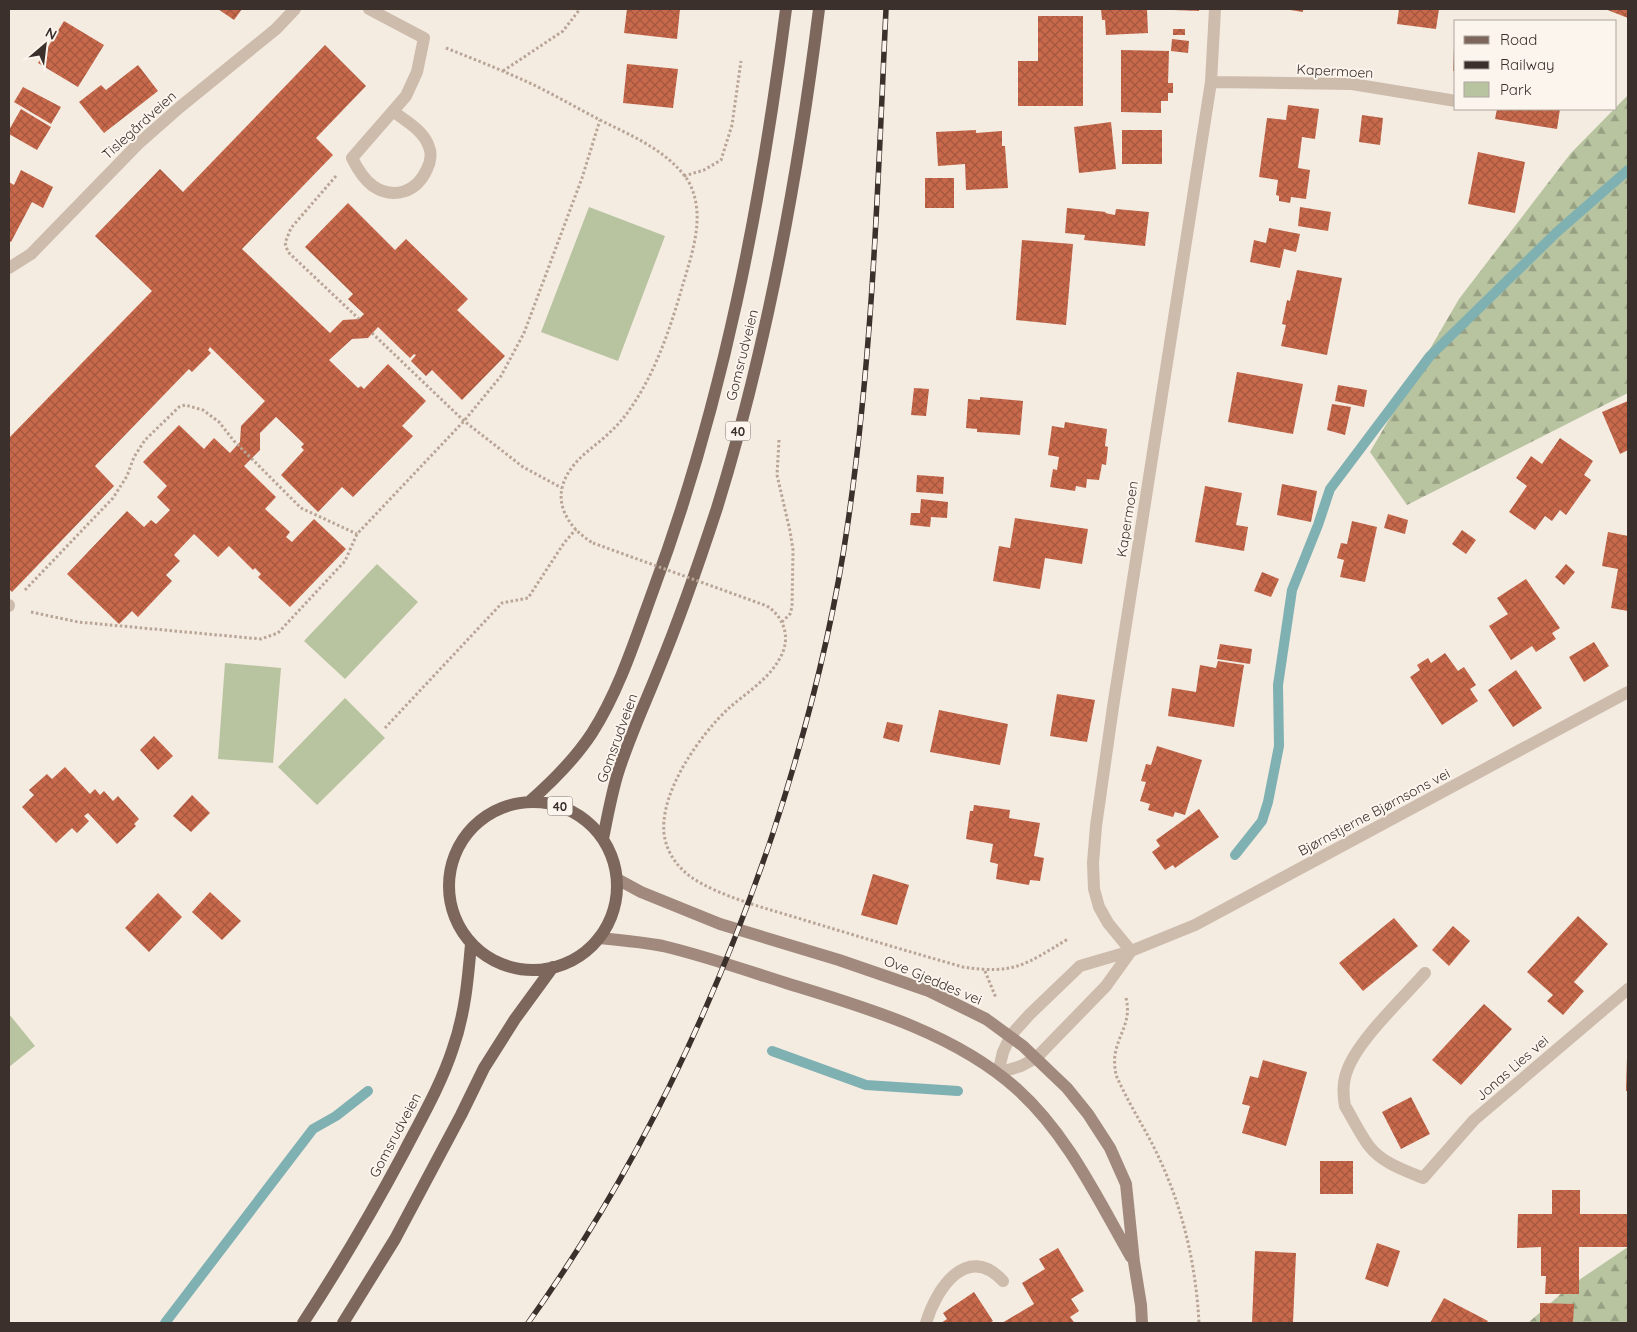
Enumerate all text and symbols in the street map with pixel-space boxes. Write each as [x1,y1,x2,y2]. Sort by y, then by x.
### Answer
north arrow [20,20,70,70]
legend [1454,20,1617,110]
text: N [42,23,60,44]
text: Road [1500,30,1537,49]
text: Railway [1500,55,1555,74]
street label: Kapermoen [1296,60,1374,82]
text: Park [1500,80,1532,99]
street label: Tislegårdveien [98,87,180,163]
street label: Gomsrudveien [722,307,762,403]
road number: 40 [726,422,750,441]
street label: Kapermoen [1112,480,1142,558]
street label: Gomsrudveien [593,691,641,785]
street label: Bjørnstjerne Bjørnsons vei [1295,764,1453,860]
road number: 40 [548,796,572,816]
street label: Ove Gjeddes vei [881,951,985,1009]
street label: Jonas Lies vei [1472,1032,1552,1104]
street label: Gomsrudveien [365,1089,425,1181]

